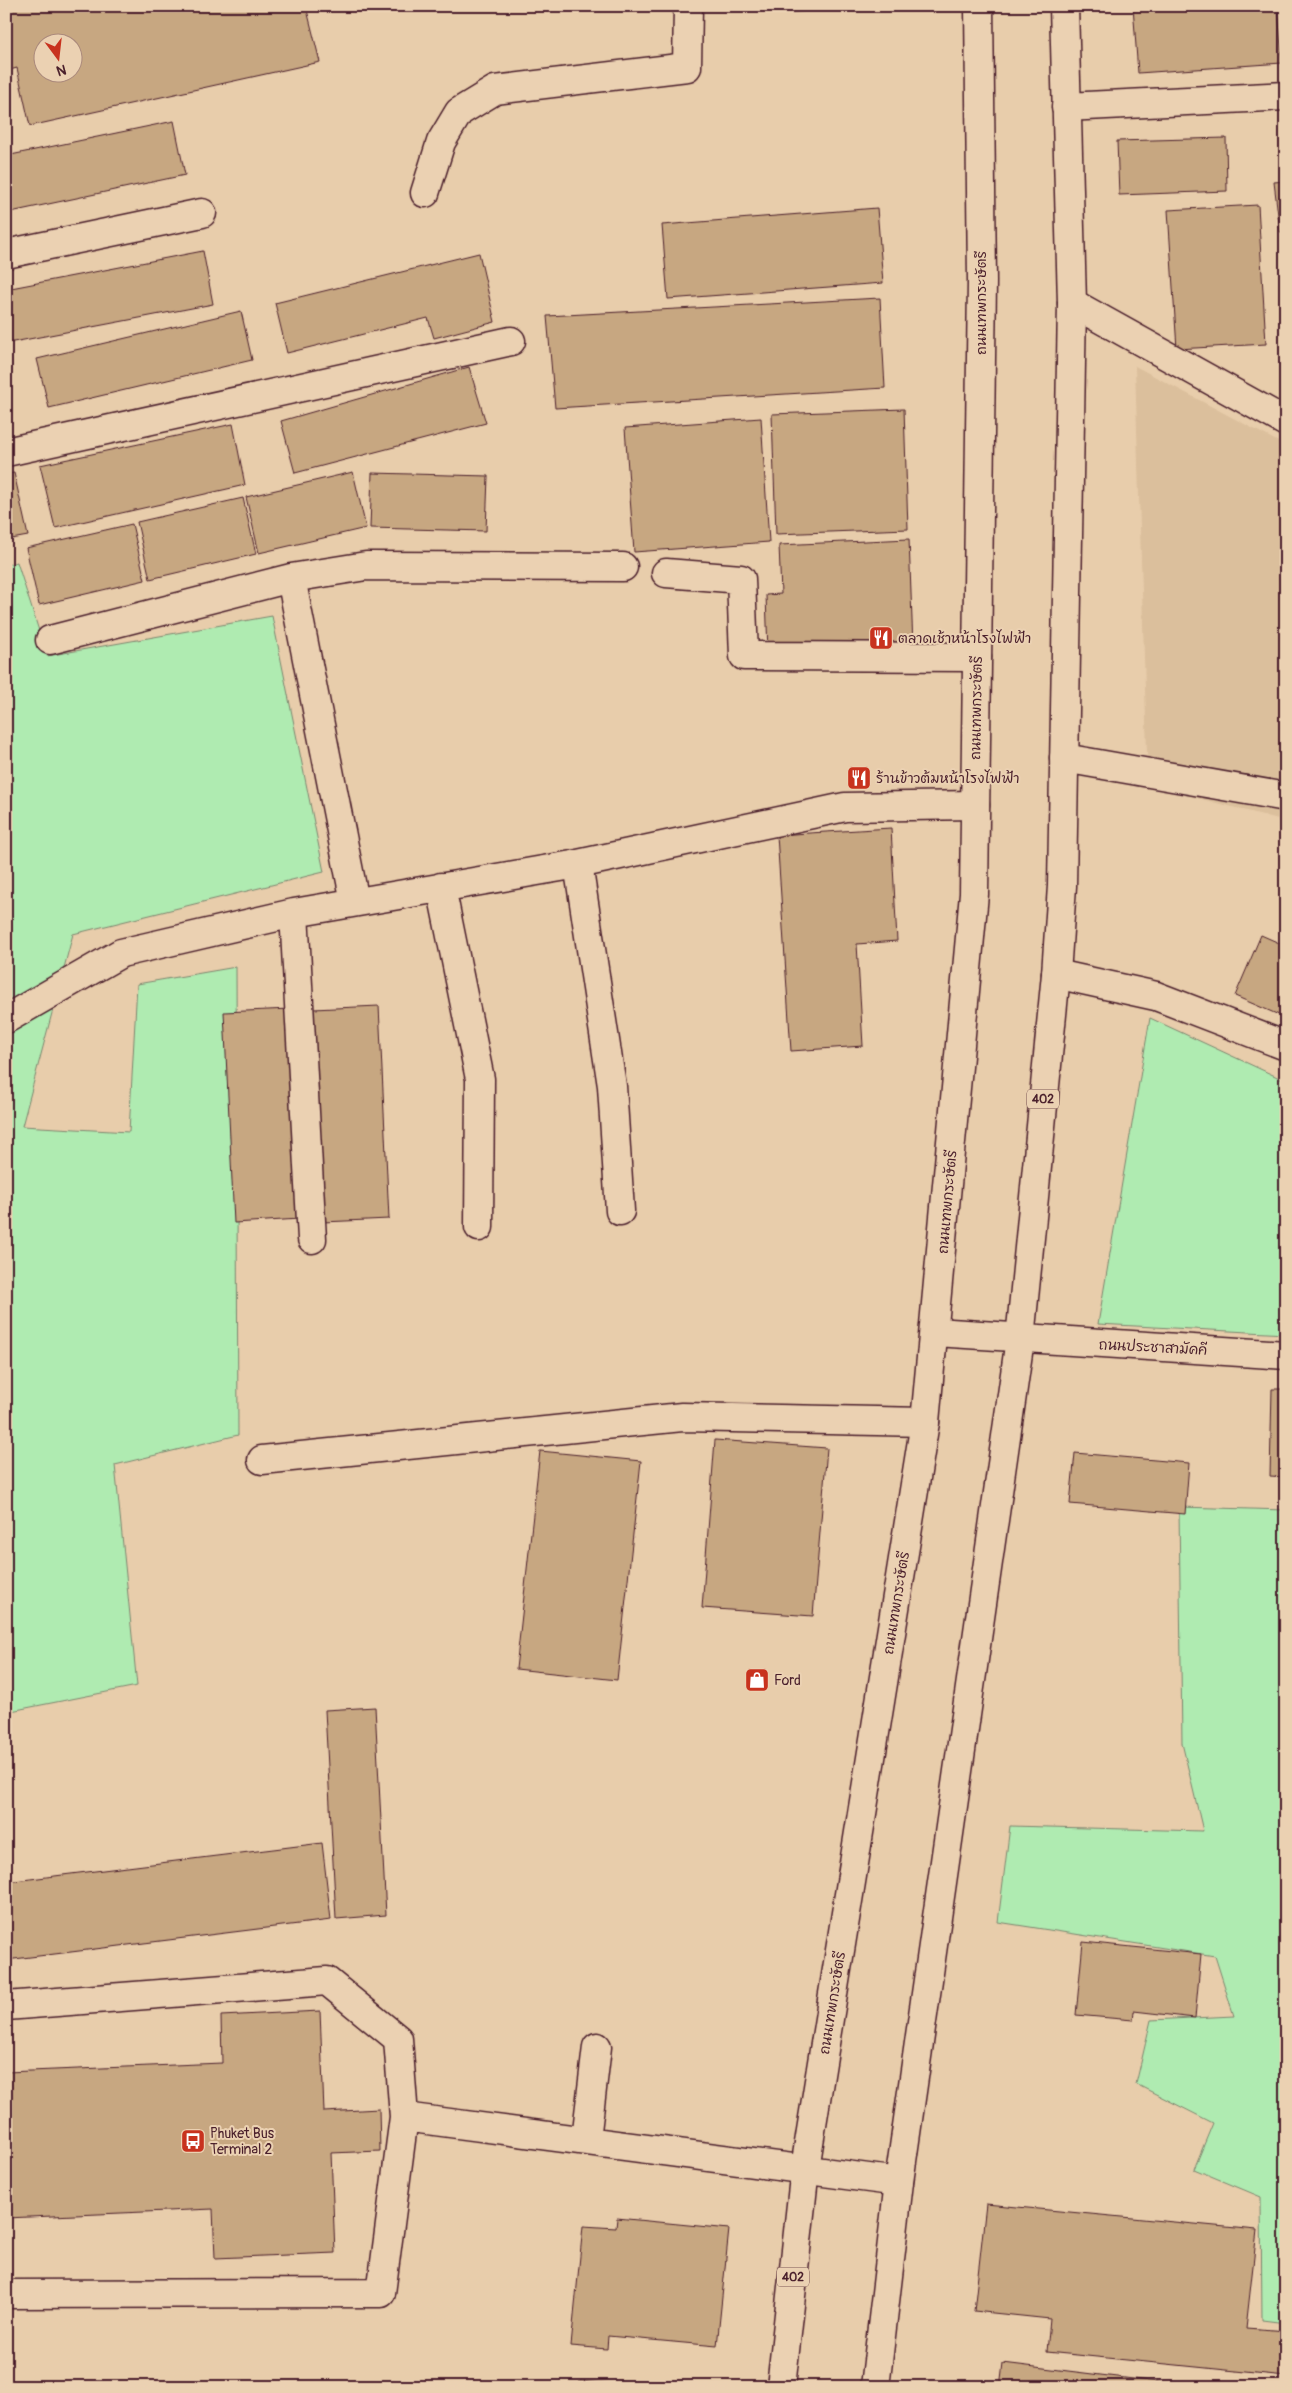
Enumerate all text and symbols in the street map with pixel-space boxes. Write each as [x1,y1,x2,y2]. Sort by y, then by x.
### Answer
north arrow [32,32,82,82]
text: N [54,61,68,80]
street label: ถนนเทพกระษัตรี [973,250,990,355]
restaurant icon: ตลาดเช้าหน้าโรงไฟฟ้า [868,625,894,651]
place label: ตลาดเช้าหน้าโรงไฟฟ้า [898,629,1031,647]
street label: ถนนเทพกระษัตรี [967,655,986,760]
restaurant icon: ร้านข้าวต้มหน้าโรงไฟฟ้า [846,765,872,791]
place label: ร้านข้าวต้มหน้าโรงไฟฟ้า [876,769,1020,787]
road number: 402 [1027,1090,1059,1108]
street label: ถนนเทพกระษัตรี [935,1149,961,1255]
street label: ถนนประชาสามัคคี [1098,1336,1208,1359]
street label: ถนนเทพกระษัตรี [880,1550,913,1656]
shop icon: Ford [744,1667,770,1693]
place label: Ford [774,1672,801,1689]
street label: ถนนเทพกระษัตรี [816,1950,849,2056]
place label: Phuket Bus Terminal 2 [210,2125,275,2158]
bus stop icon: Phuket Bus Terminal 2 [180,2128,206,2154]
road number: 402 [777,2268,809,2286]

